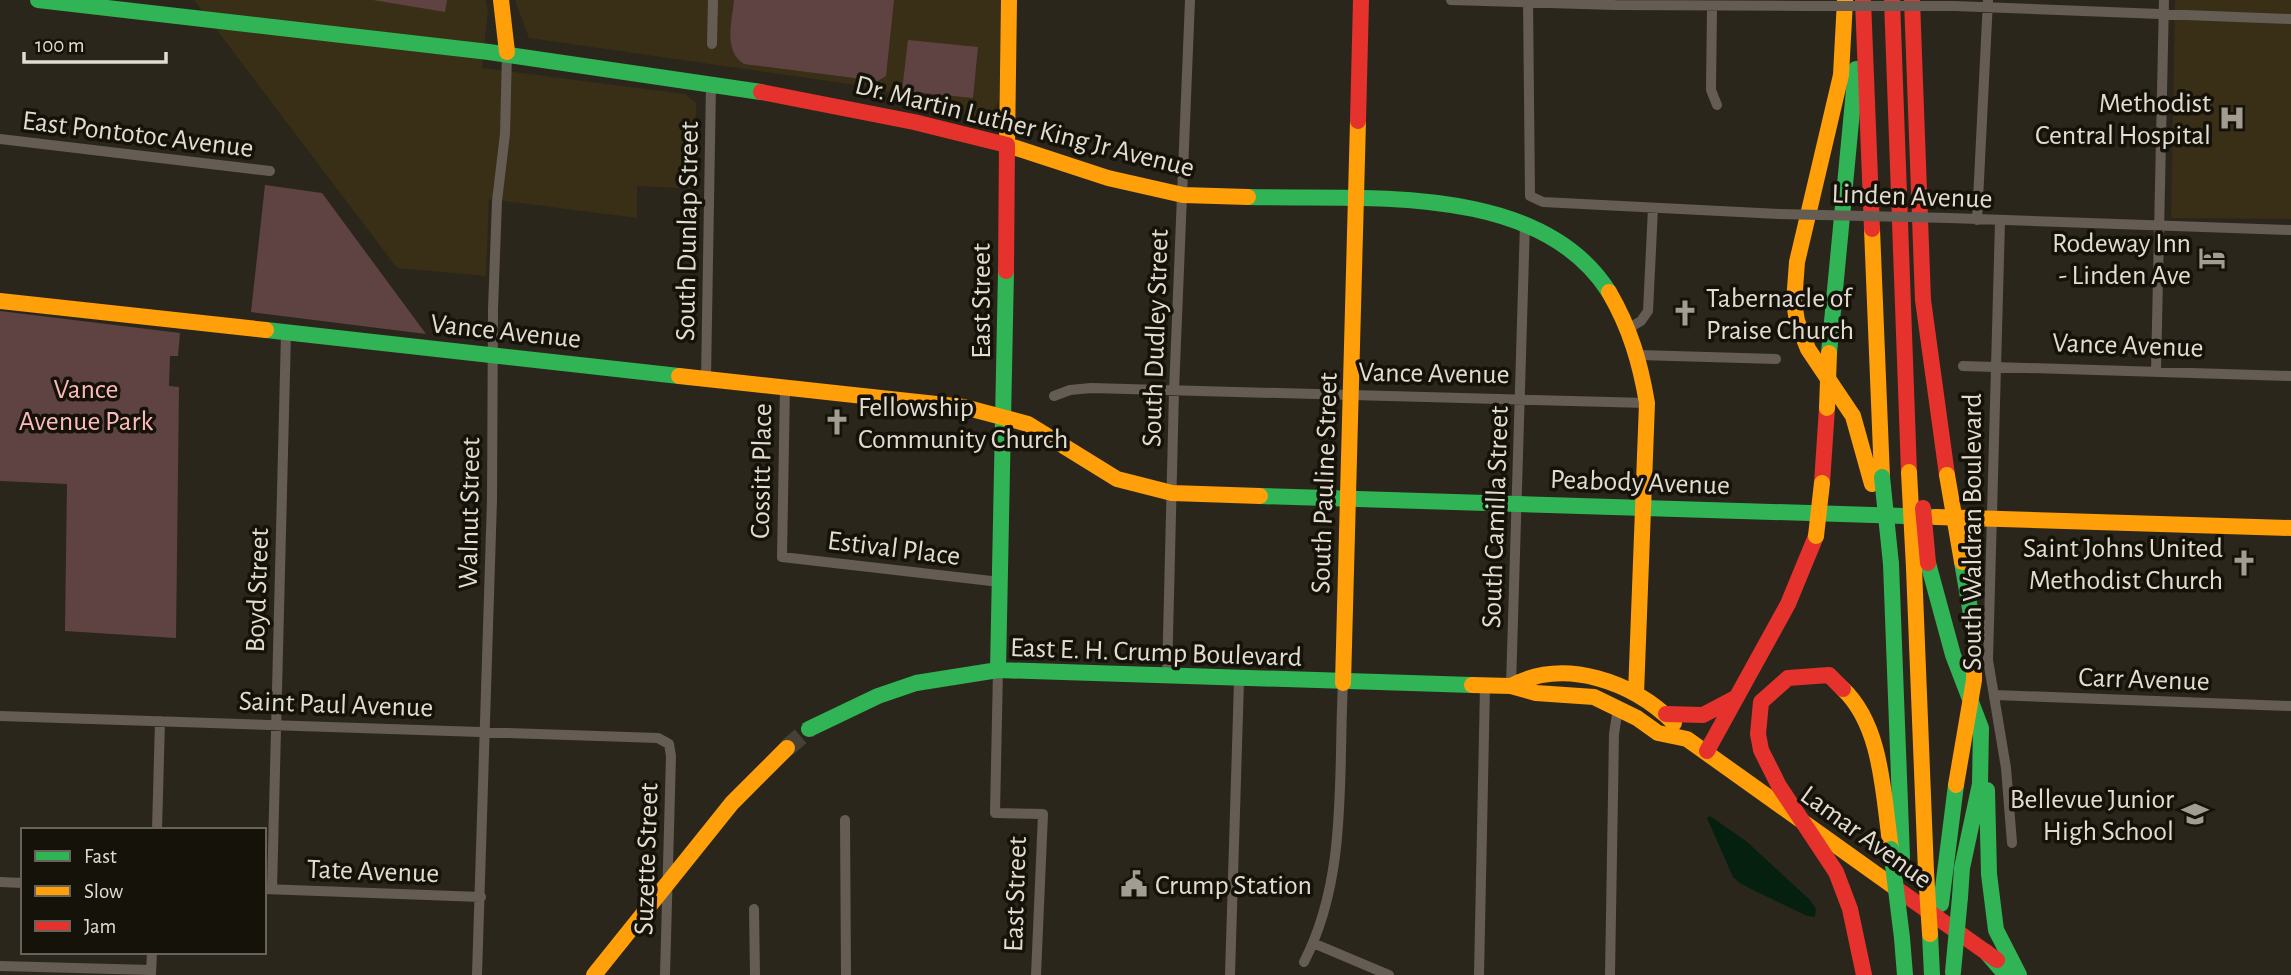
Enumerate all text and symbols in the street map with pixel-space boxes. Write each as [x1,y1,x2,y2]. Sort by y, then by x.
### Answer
scale bar [24,21,166,65]
text: 100 m [35,35,85,56]
street label: Dr. Martin Luther King Jr Avenue [852,71,1197,183]
place label: Methodist Central Hospital [2035,90,2211,150]
hospital icon: Methodist Central Hospital [2217,103,2247,133]
street label: East Pontotoc Avenue [21,107,255,163]
street label: South Dunlap Street [672,121,704,341]
street label: Linden Avenue [1831,180,1993,214]
street label: South Dudley Street [1138,229,1174,447]
place label: Rodeway Inn - Linden Ave [2052,230,2191,290]
street label: East Street [968,243,996,359]
hotel icon: Rodeway Inn - Linden Ave [2197,243,2227,273]
place label: Tabernacle of Praise Church [1706,285,1854,345]
church icon: Tabernacle of Praise Church [1670,298,1700,328]
street label: Vance Avenue [429,310,583,354]
street label: Vance Avenue [2052,329,2204,363]
street label: Vance Avenue [1358,359,1510,389]
street label: South Pauline Street [1307,372,1343,594]
park label: Vance Avenue Park [19,376,154,436]
street label: South Waldran Boulevard [1959,393,1987,671]
place label: Fellowship Community Church [858,394,1068,454]
street label: Cossitt Place [747,403,777,539]
street label: South Camilla Street [1478,405,1514,629]
church icon: Fellowship Community Church [822,407,852,437]
street label: Walnut Street [455,437,485,589]
street label: Peabody Avenue [1549,466,1730,500]
street label: Boyd Street [242,527,274,653]
street label: Estival Place [826,527,962,571]
place label: Saint Johns United Methodist Church [2023,535,2223,595]
church icon: Saint Johns United Methodist Church [2229,548,2259,578]
street label: East E. H. Crump Boulevard [1009,634,1302,672]
street label: Carr Avenue [2078,664,2210,696]
street label: Saint Paul Avenue [238,688,434,722]
street label: Lamar Avenue [1795,781,1937,894]
street label: Suzette Street [630,782,664,936]
place label: Bellevue Junior High School [2010,786,2174,846]
school or university icon: Bellevue Junior High School [2180,799,2210,829]
legend [21,828,266,954]
street label: East Street [1000,836,1032,952]
text: Fast [84,846,117,867]
street label: Tate Avenue [306,856,440,888]
public building icon: Crump Station [1119,869,1149,899]
place label: Crump Station [1155,872,1312,900]
text: Slow [84,881,123,902]
text: Jam [84,916,116,937]

